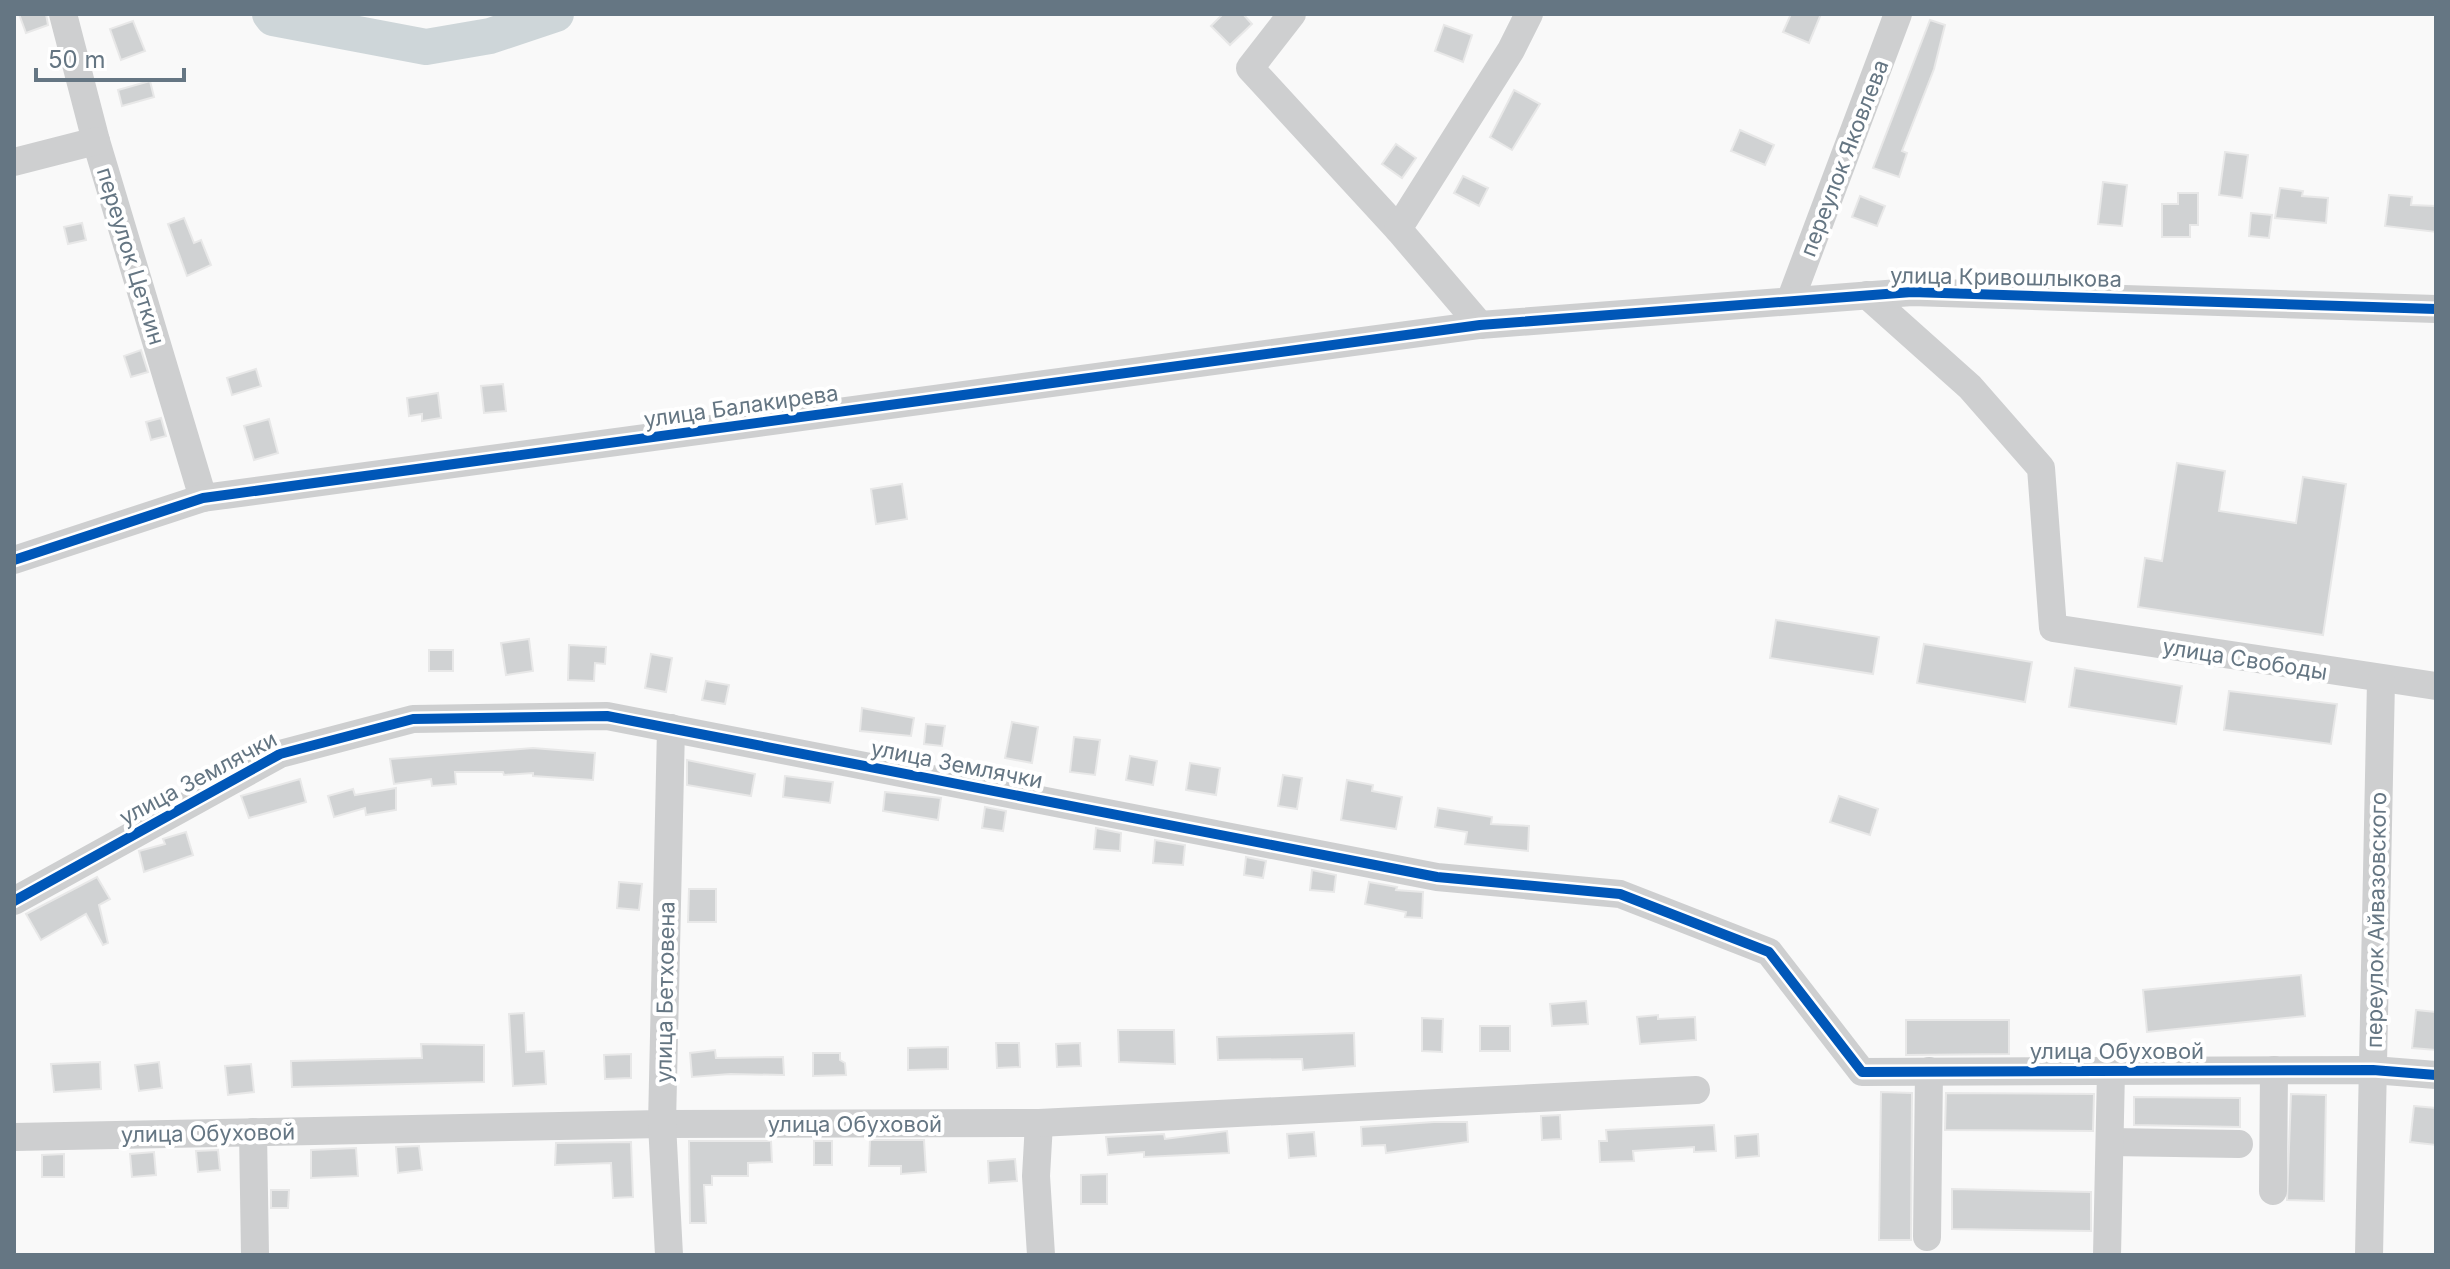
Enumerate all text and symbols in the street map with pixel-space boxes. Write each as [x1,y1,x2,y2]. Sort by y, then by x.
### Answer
scale bar [36,32,184,82]
text: 50 m [48,45,106,74]
street label: переулок Яковлева [1795,56,1893,260]
street label: переулок Цеткин [92,164,170,348]
street label: улица Кривошлыкова [1890,262,2122,292]
street label: улица Балакирева [642,379,840,433]
street label: улица Свободы [2161,633,2329,685]
street label: улица Землячки [115,726,281,830]
street label: улица Землячки [869,735,1045,793]
street label: переулок Айвазовского [2361,792,2391,1048]
street label: улица Бетховена [650,901,680,1083]
street label: улица Обуховой [2030,1038,2204,1064]
street label: улица Обуховой [768,1111,942,1137]
street label: улица Обуховой [121,1118,295,1148]

